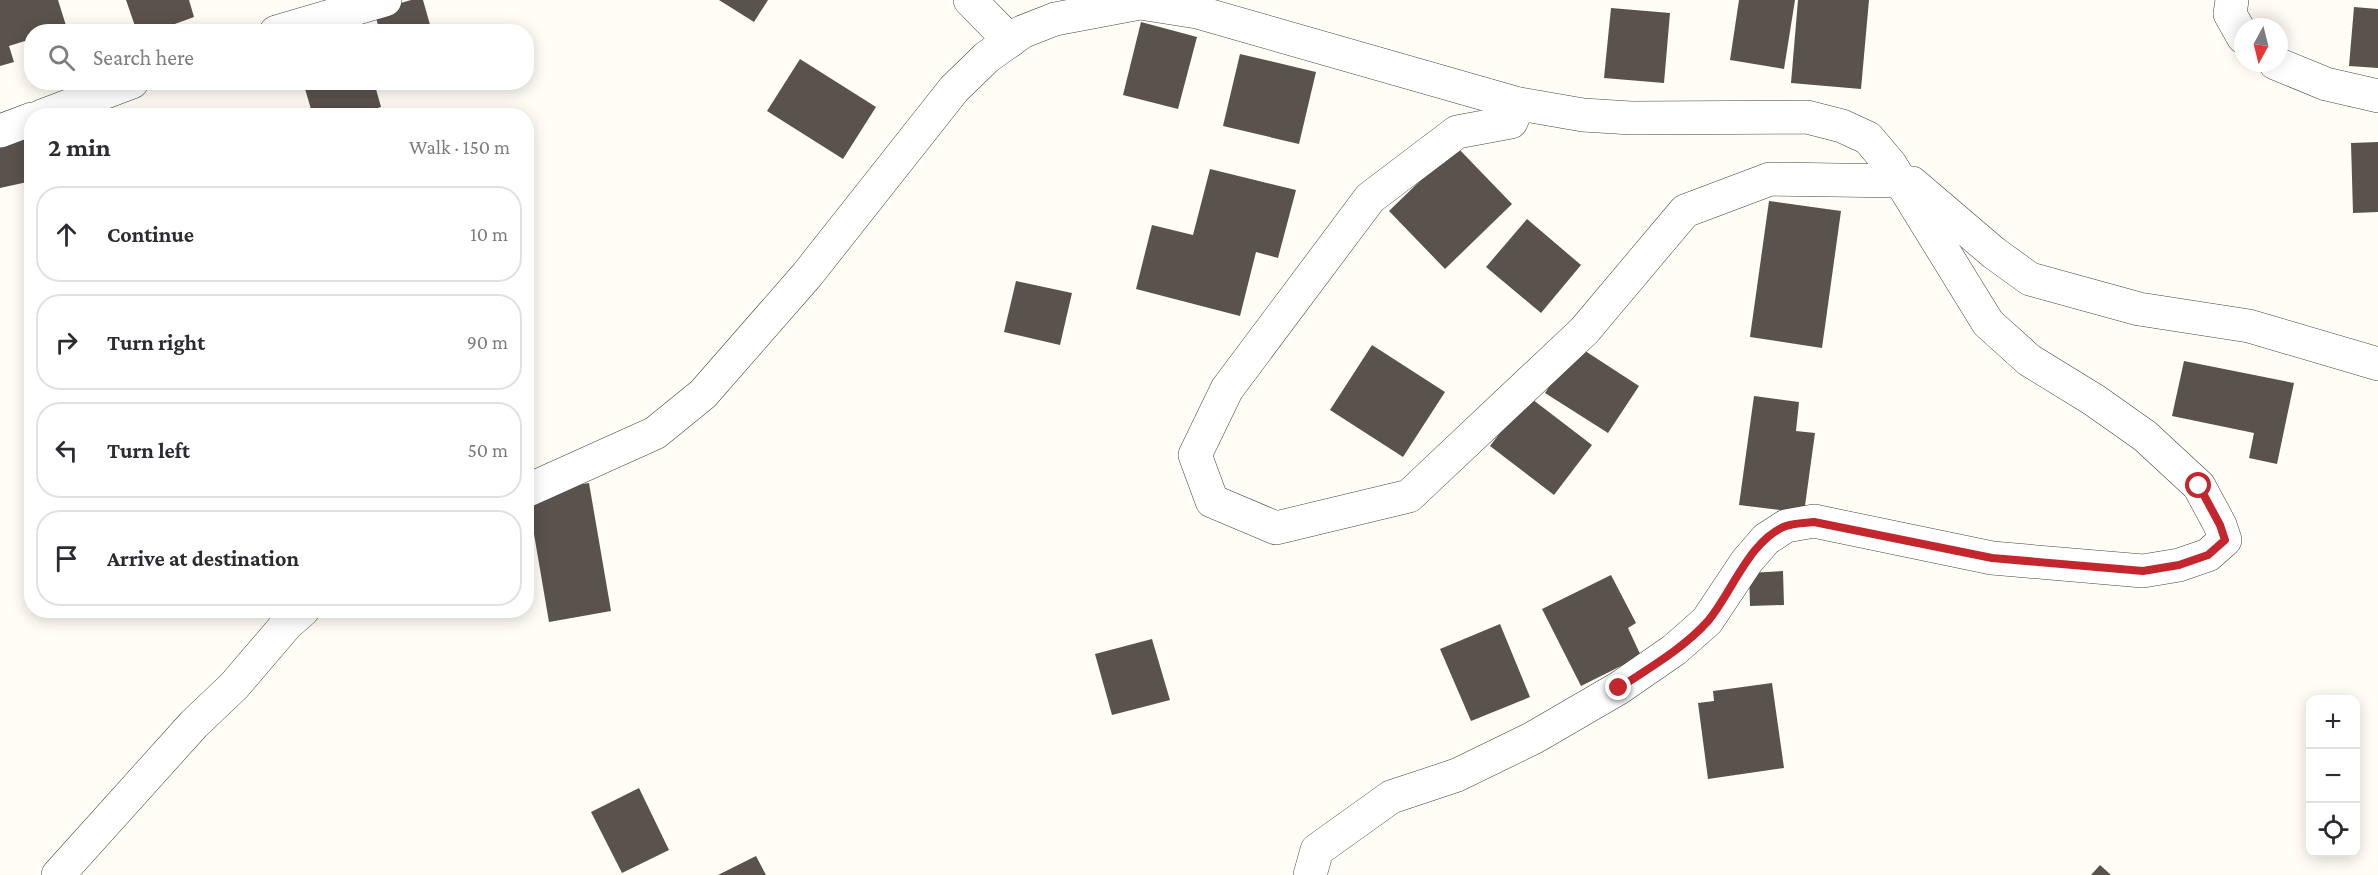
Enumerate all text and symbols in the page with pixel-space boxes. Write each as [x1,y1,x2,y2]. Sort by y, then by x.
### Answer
north arrow [2234,18,2288,72]
search box [24,24,534,90]
icon: search [45,41,78,74]
text: Search here [93,45,194,70]
text: 2 min [48,133,111,162]
text: Walk · 150 m [409,136,510,158]
icon: ahead [50,218,83,251]
text: Continue [107,222,194,247]
text: 10 m [470,223,508,245]
icon: right [50,326,83,359]
text: Turn right [107,330,205,355]
text: 90 m [467,331,508,353]
icon: left [50,434,83,467]
text: Turn left [107,438,190,463]
text: 50 m [467,439,508,461]
route start [2185,472,2211,498]
icon: arrive [50,542,83,575]
text: Arrive at destination [107,546,299,571]
route end [1605,674,1631,700]
map controls [2306,695,2360,857]
button: + [2306,695,2360,749]
button: − [2306,749,2360,803]
button: locate [2306,803,2360,857]

